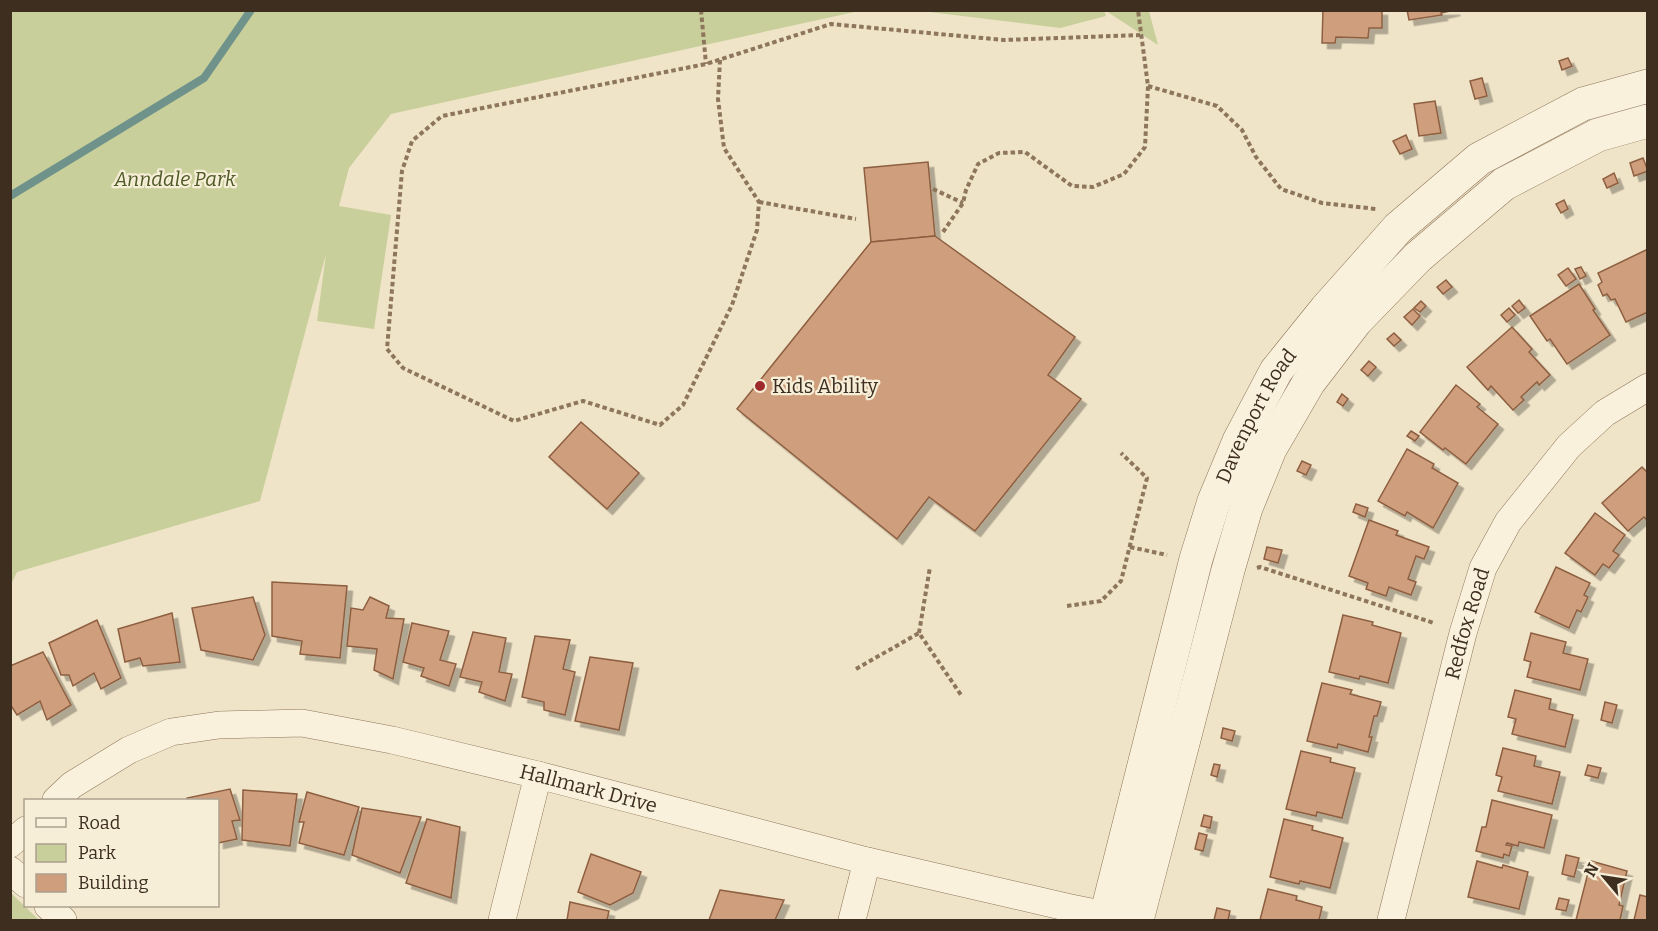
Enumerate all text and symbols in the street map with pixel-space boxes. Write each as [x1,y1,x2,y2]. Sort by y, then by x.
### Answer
park label: Anndale Park [113,167,236,191]
street label: Davenport Road [1211,344,1301,487]
place label: Kids Ability [772,374,878,398]
marker: Kids Ability [753,379,767,393]
street label: Redfox Road [1440,565,1494,682]
street label: Hallmark Drive [517,759,660,818]
legend [24,799,219,907]
text: Road [78,812,121,834]
text: Park [78,842,117,864]
north arrow [1574,847,1634,907]
text: N [1580,860,1603,880]
text: Building [78,872,149,894]

